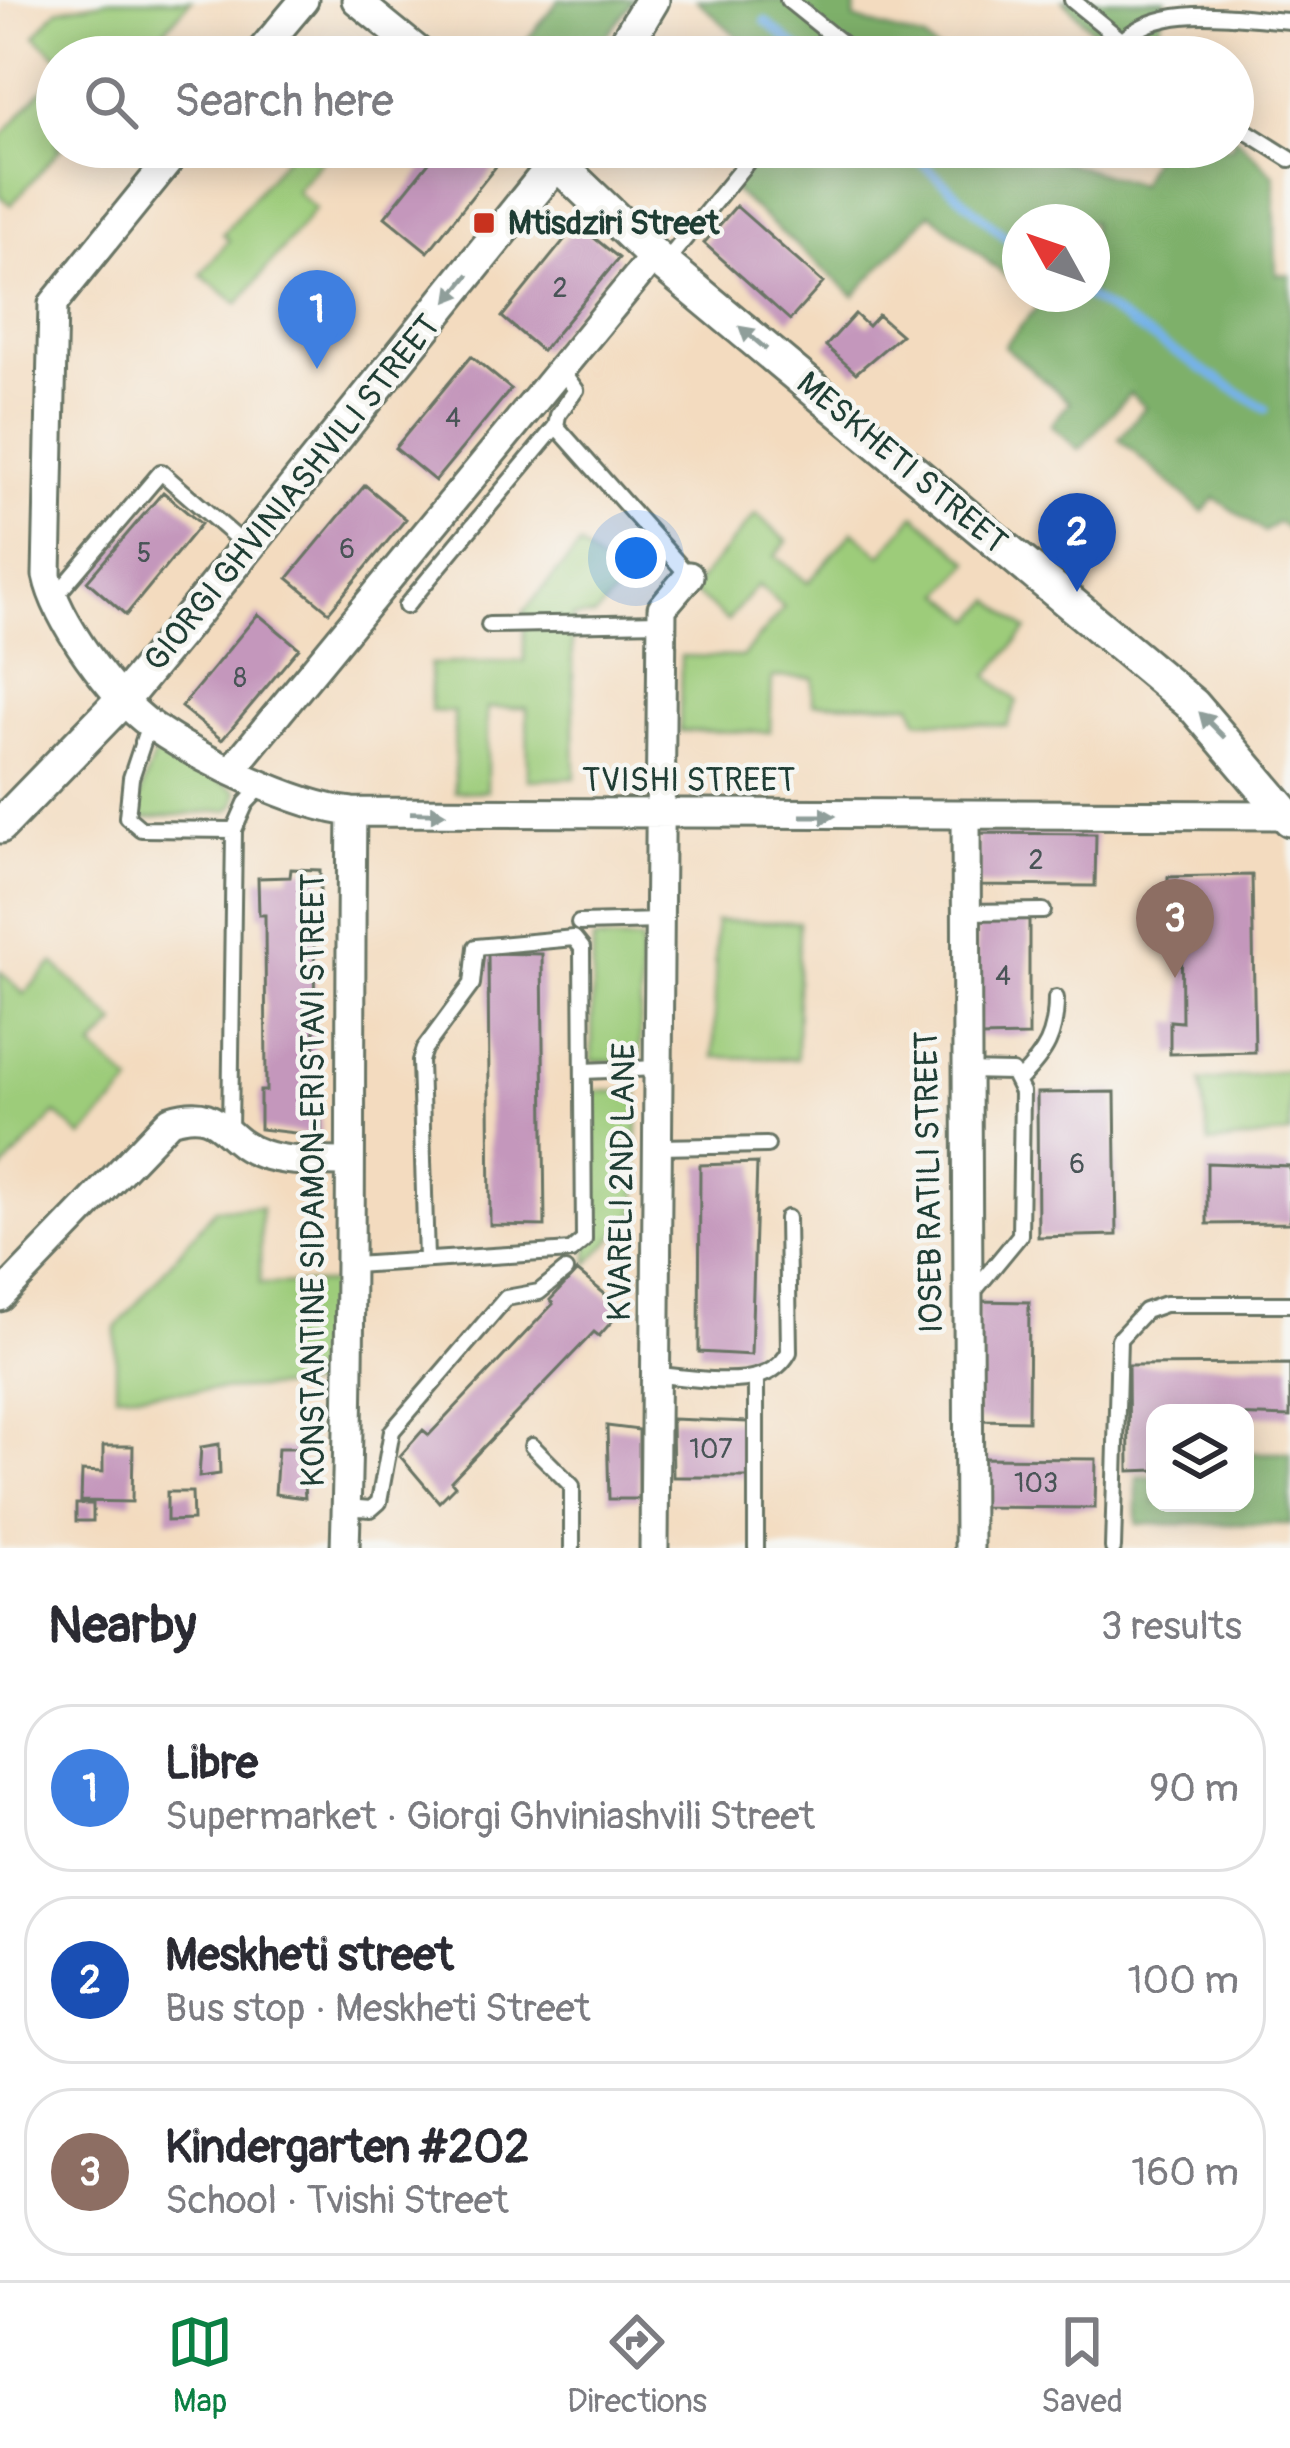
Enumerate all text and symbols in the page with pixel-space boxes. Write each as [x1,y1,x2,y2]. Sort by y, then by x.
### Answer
search box [36,36,1254,168]
icon: search [78,69,144,135]
text: Search here [174,74,394,130]
place label: Mtisdziri Street [508,203,720,244]
north arrow [1002,204,1110,312]
marker: Mtisdziri Street [471,210,497,236]
pin: 1 [278,270,356,369]
house number: 2 [552,272,568,305]
one-way arrow [446,273,472,304]
street label: GIORGI GHVINIASHVILI STREET [135,306,449,680]
one-way arrow [738,326,768,352]
street label: MESKHETI STREET [788,363,1016,563]
house number: 4 [445,402,461,435]
pin: 2 [1038,493,1116,592]
your location [606,528,666,588]
house number: 6 [339,533,355,566]
house number: 5 [137,537,151,570]
house number: 8 [233,662,247,695]
one-way arrow [1198,711,1226,739]
street label: TVISHI STREET [582,760,796,801]
one-way arrow [410,804,448,823]
one-way arrow [800,806,838,826]
house number: 2 [1028,844,1044,877]
street label: KONSTANTINE SIDAMON-ERISTAVI STREET [293,873,334,1487]
pin: 3 [1136,879,1214,978]
house number: 4 [995,960,1011,993]
street label: IOSEB RATILI STREET [906,1030,952,1334]
street label: KVARELI 2ND LANE [599,1043,645,1321]
house number: 6 [1069,1148,1085,1181]
map controls [1146,1404,1254,1512]
button: layers [1146,1404,1254,1512]
house number: 107 [689,1433,733,1466]
house number: 103 [1014,1467,1058,1500]
text: Nearby [48,1594,196,1658]
text: 3 results [1101,1602,1242,1651]
text: Libre [165,1736,258,1792]
text: 1 [82,1764,98,1813]
text: 90 m [1149,1764,1239,1813]
text: Supermarket · Giorgi Ghviniashvili Street [165,1792,815,1841]
text: Meskheti street [165,1928,454,1984]
text: 2 [79,1956,101,2005]
text: 100 m [1127,1956,1239,2005]
text: Bus stop · Meskheti Street [165,1984,590,2033]
text: Kindergarten #202 [165,2120,529,2176]
text: 3 [79,2148,101,2197]
text: 160 m [1131,2148,1239,2197]
text: School · Tvishi Street [165,2176,509,2225]
tab: Map [167,2309,233,2422]
tab: Directions [567,2309,707,2422]
tab: Saved [1041,2309,1123,2422]

